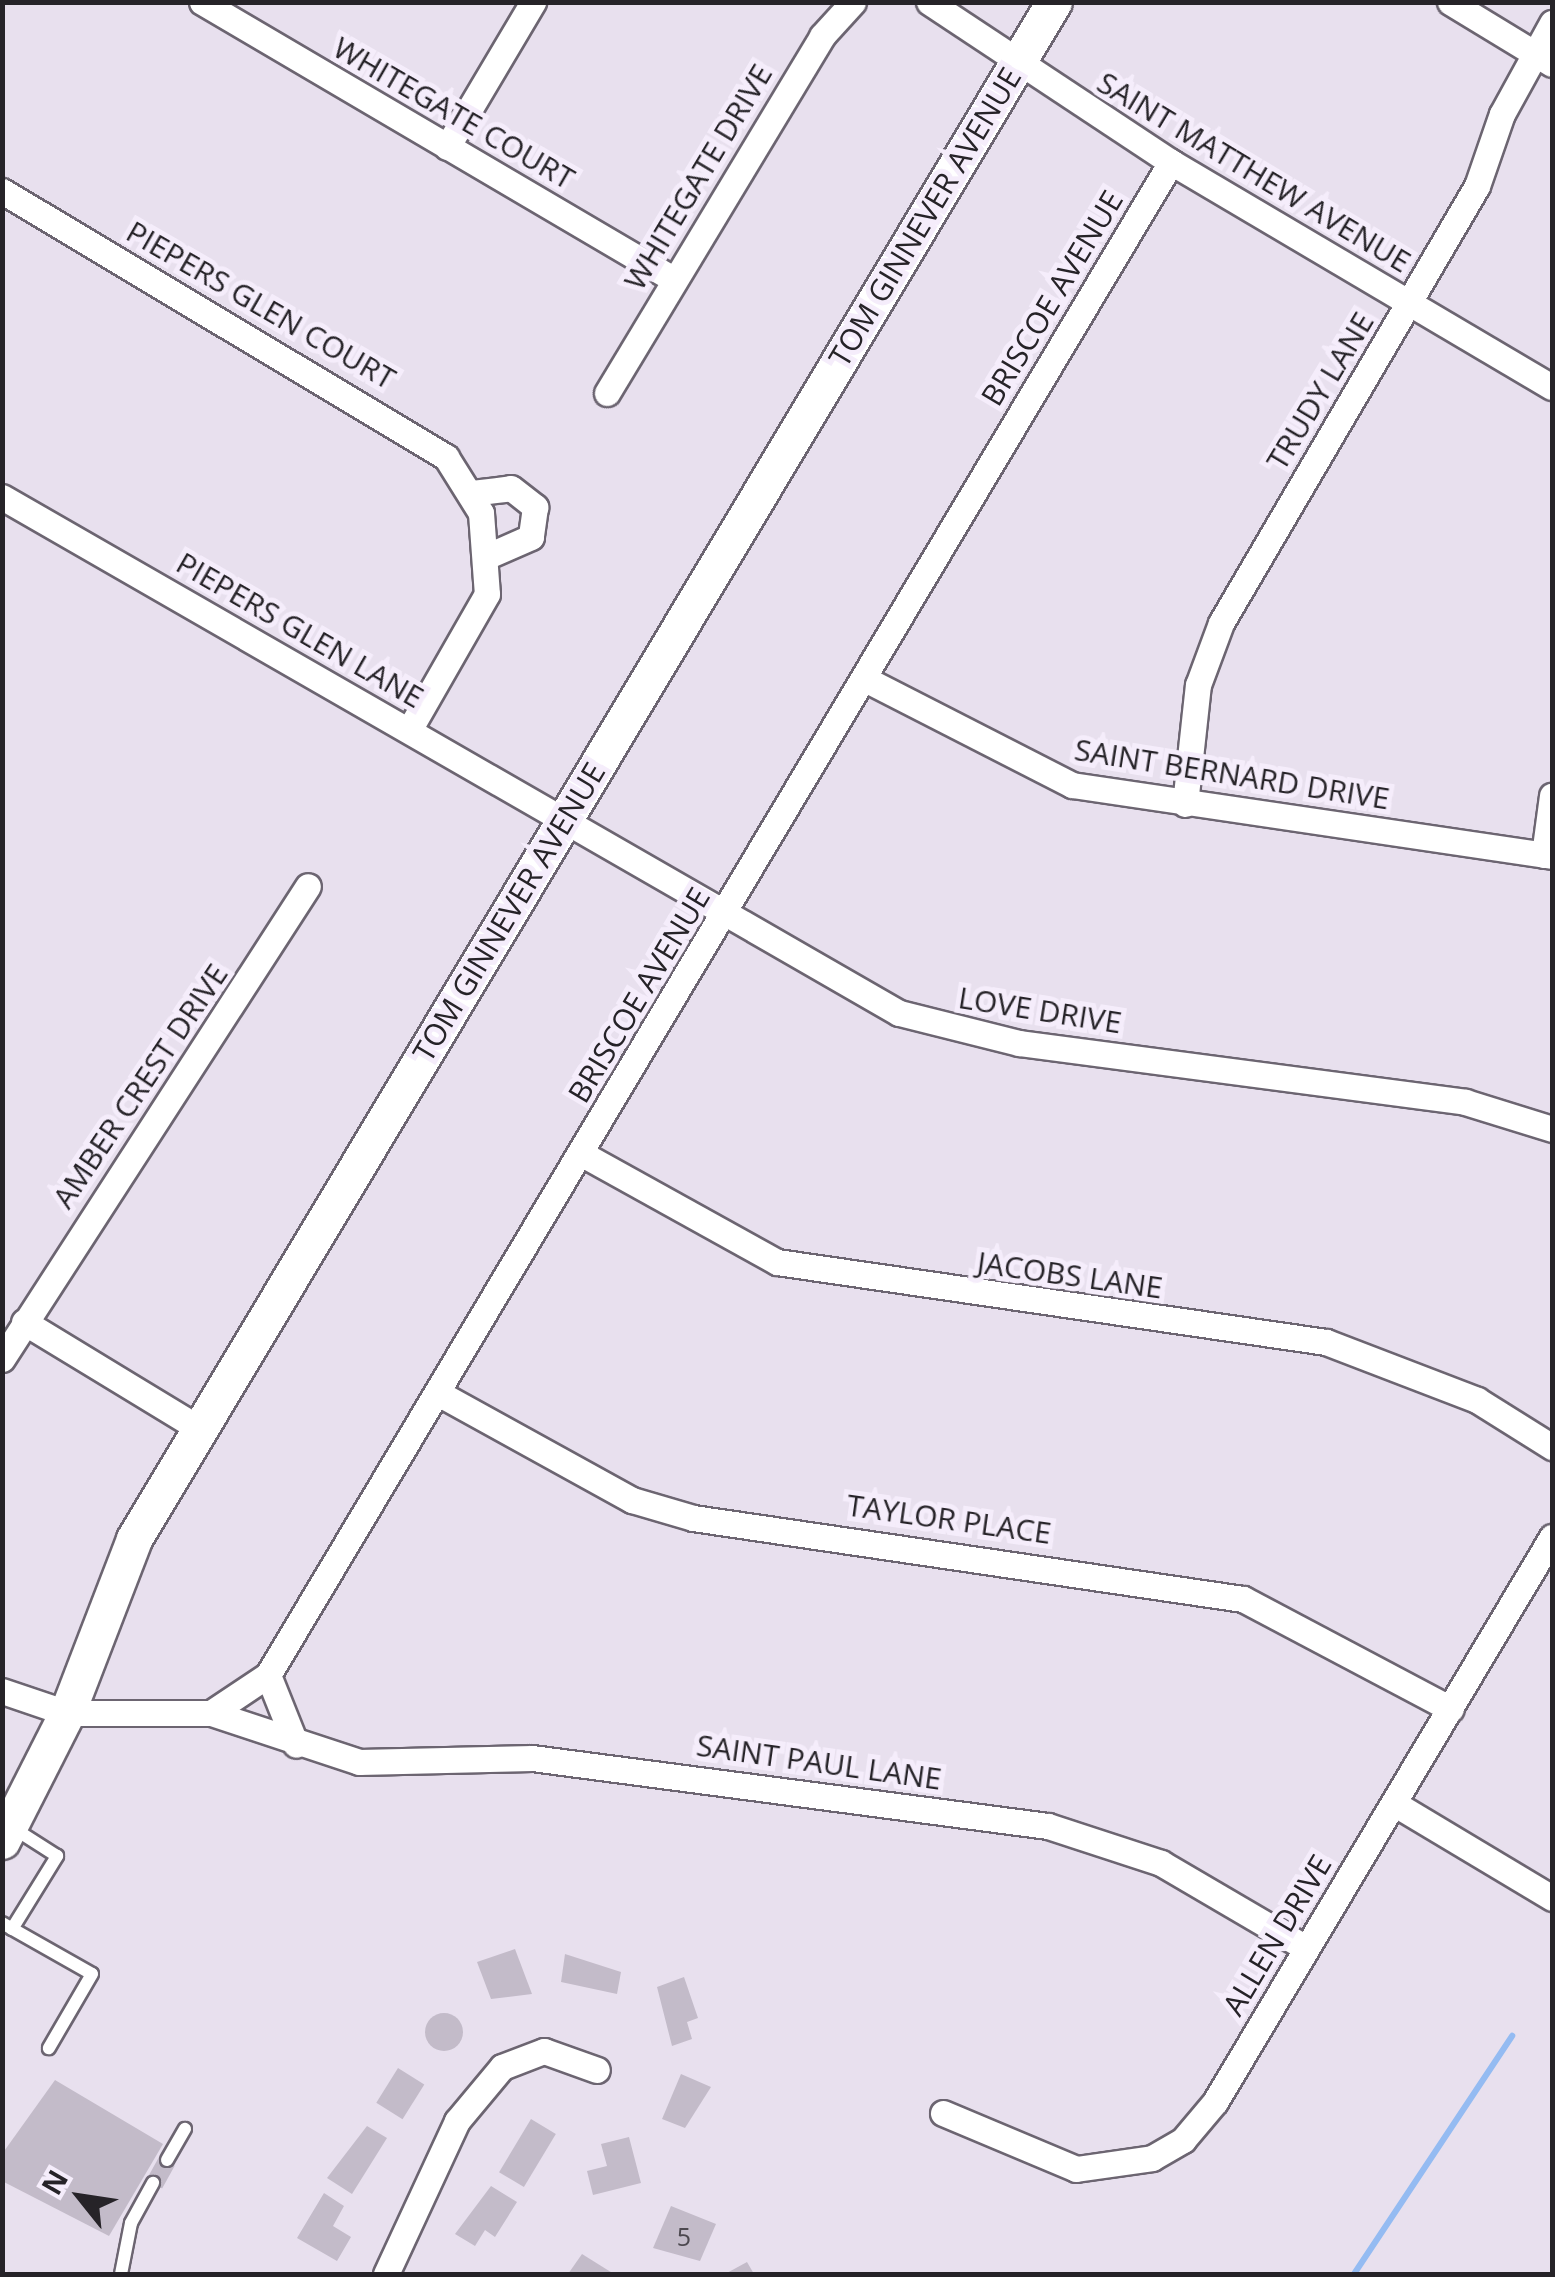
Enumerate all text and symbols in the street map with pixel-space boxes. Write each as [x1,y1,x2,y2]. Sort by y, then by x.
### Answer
street label: WHITEGATE COURT [327,29,581,197]
street label: WHITEGATE DRIVE [617,58,779,296]
street label: TOM GINNEVER AVENUE [821,61,1029,373]
street label: SAINT MATTHEW AVENUE [1091,64,1417,280]
street label: BRISCOE AVENUE [974,184,1130,412]
street label: PIEPERS GLEN COURT [120,213,402,397]
street label: TRUDY LANE [1259,306,1381,476]
street label: PIEPERS GLEN LANE [170,545,430,715]
street label: SAINT BERNARD DRIVE [1072,731,1392,817]
street label: TOM GINNEVER AVENUE [405,756,613,1068]
street label: BRISCOE AVENUE [561,881,717,1109]
street label: AMBER CREST DRIVE [45,957,235,1215]
street label: LOVE DRIVE [956,979,1124,1041]
street label: JACOBS LANE [975,1244,1165,1306]
street label: TAYLOR PLACE [845,1487,1053,1551]
street label: SAINT PAUL LANE [694,1727,944,1797]
street label: ALLEN DRIVE [1215,1848,1339,2022]
north arrow [30,2147,130,2247]
text: N [32,2163,76,2201]
house number: 5 [677,2221,691,2251]

